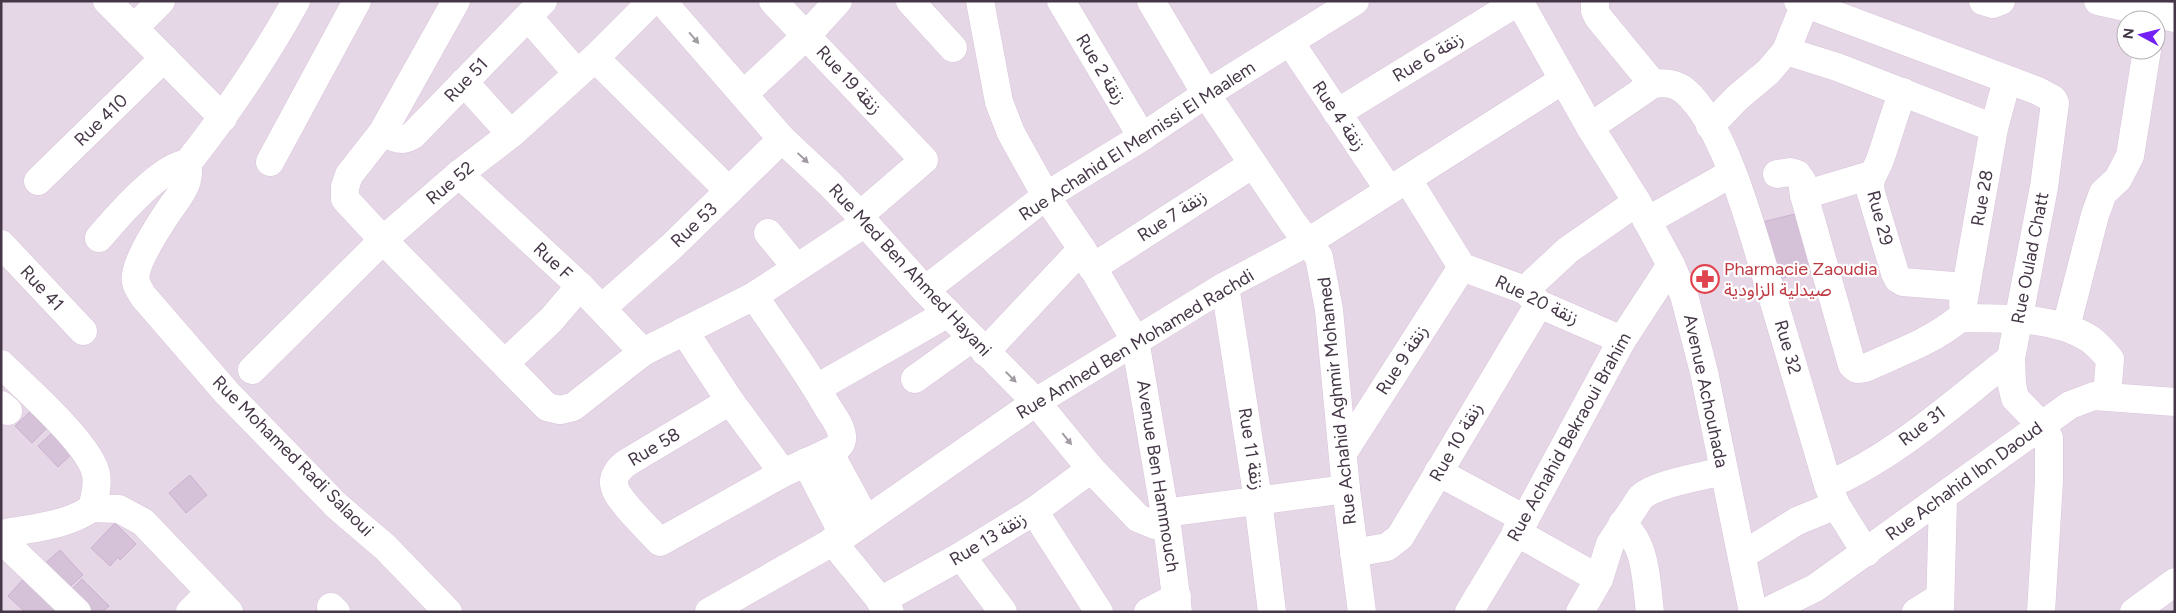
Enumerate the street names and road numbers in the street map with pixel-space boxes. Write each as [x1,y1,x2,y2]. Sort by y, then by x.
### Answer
street label: Rue 6 زنقة [1389,27,1467,87]
street label: Rue 2 زنقة [1071,30,1131,108]
street label: Rue 19 زنقة [812,41,886,119]
street label: Rue 51 [440,53,492,107]
street label: Rue Achahid El Mernissi El Maalem [1015,56,1259,226]
street label: Rue 4 زنقة [1308,77,1370,155]
street label: Rue 410 [70,89,132,151]
street label: Rue 52 [421,157,479,209]
street label: Rue 28 [1966,168,1998,228]
street label: Rue Med Ben Ahmed Hayani [824,179,996,361]
street label: Rue 7 زنقة [1133,185,1211,247]
street label: Rue 29 [1862,188,1898,248]
street label: Rue Oulad Chatt [2006,190,2054,326]
street label: Rue 53 [666,198,722,252]
street label: Rue F [529,237,577,285]
street label: Rue 41 [15,261,69,315]
street label: Rue Amhed Ben Mohamed Rachdi [1012,264,1258,424]
street label: Rue 20 زنقة [1492,270,1582,330]
street label: Rue Achahid Aghmir Mohamed [1313,276,1361,526]
street label: Avenue Achouhada [1679,312,1733,470]
street label: Rue 32 [1770,317,1806,377]
street label: Rue 9 زنقة [1371,321,1433,399]
street label: Rue Achahid Bekraoui Brahim [1502,329,1636,545]
street label: Rue Mohamed Radi Salaoui [208,371,378,541]
street label: Avenue Ben Hammouch [1132,378,1184,574]
street label: Rue 10 زنقة [1425,399,1487,485]
street label: Rue 31 [1894,401,1950,451]
street label: Rue 11 زنقة [1234,406,1268,492]
street label: Rue Achahid Ibn Daoud [1881,417,2047,545]
street label: Rue 58 [624,423,684,471]
street label: Rue 13 زنقة [946,507,1030,571]

